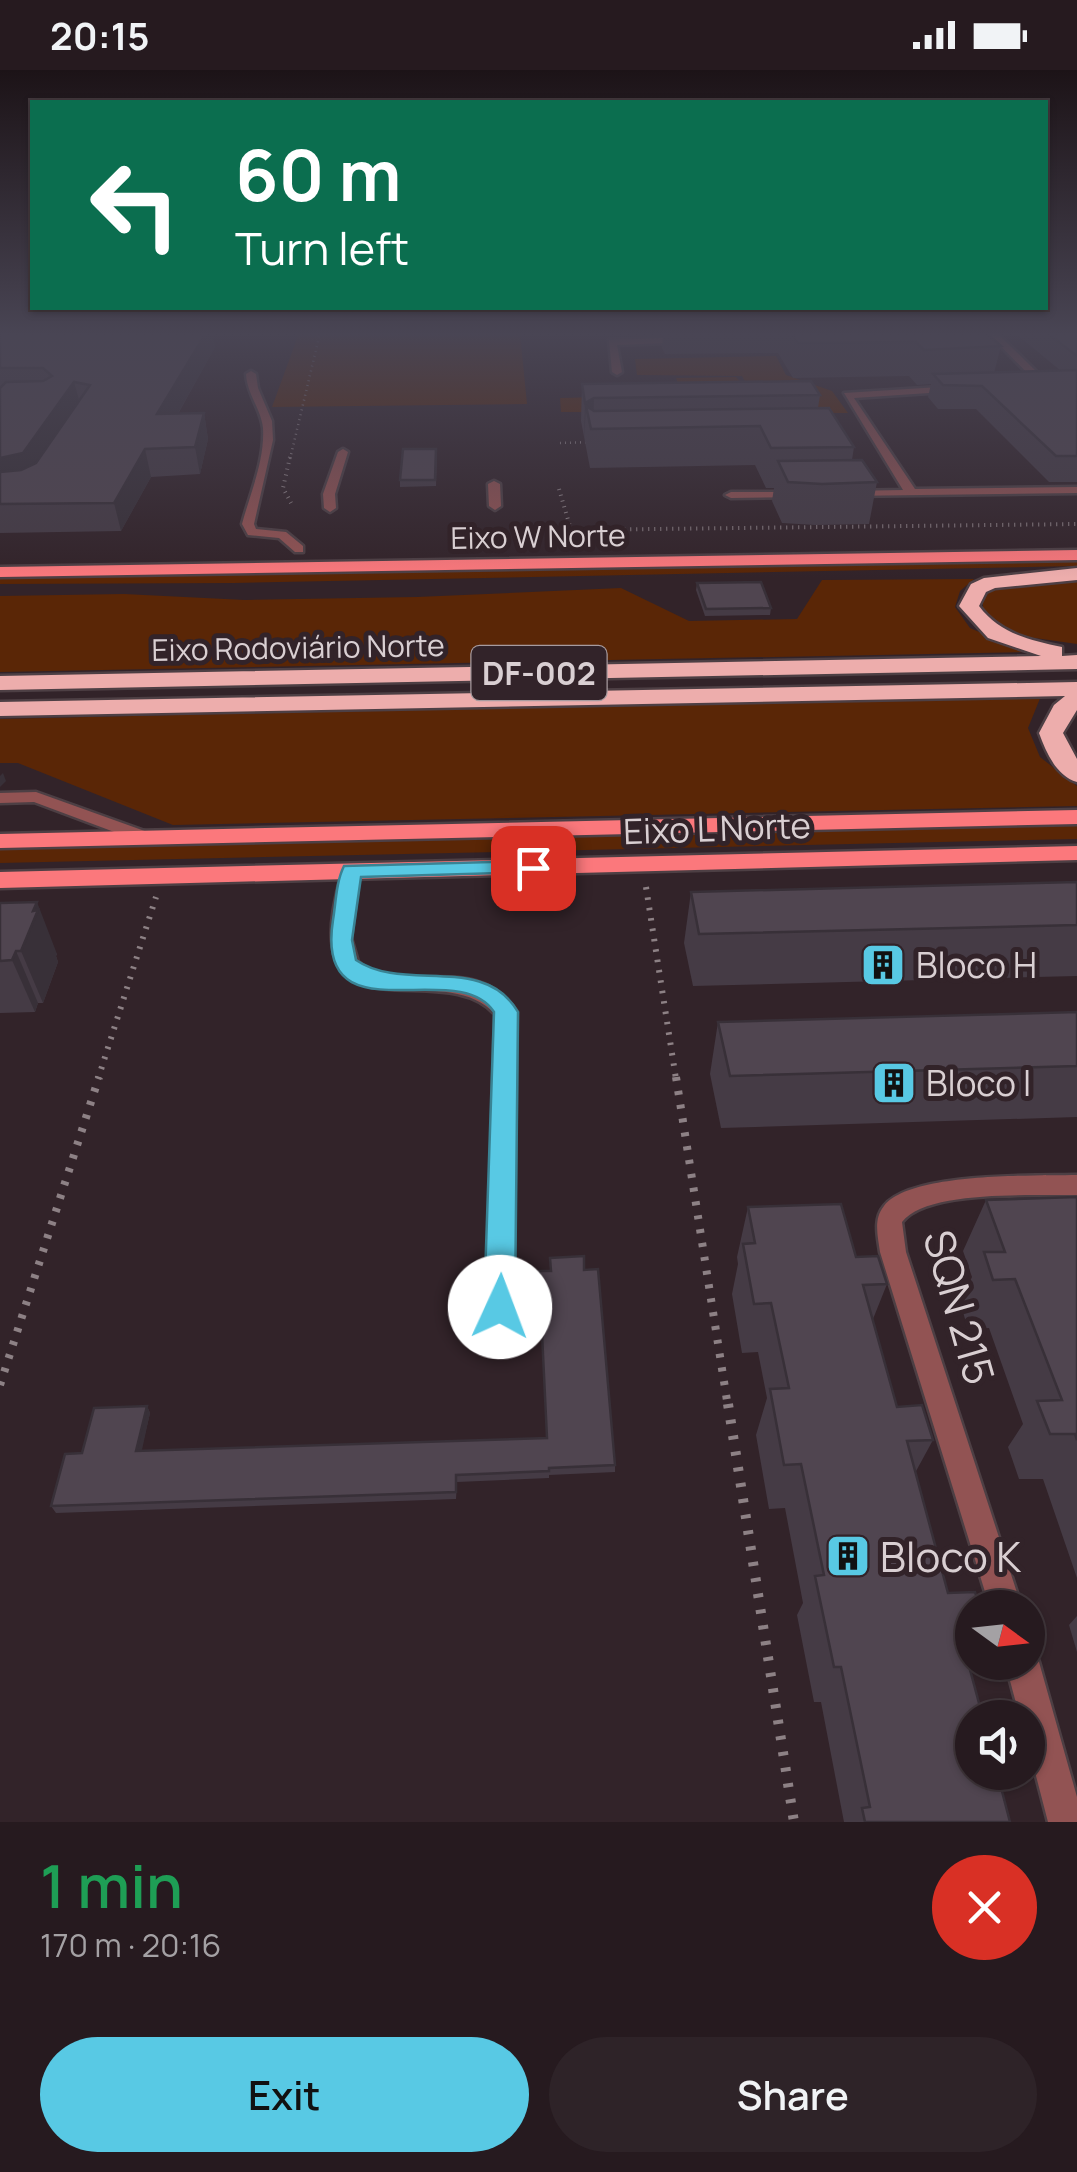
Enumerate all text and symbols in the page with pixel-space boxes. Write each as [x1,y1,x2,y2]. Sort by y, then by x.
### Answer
text: 20:15 [50,9,150,61]
text: 60 m [235,126,402,222]
icon: left [70,140,200,270]
text: Turn left [235,217,409,279]
street label: Eixo W Norte [450,514,626,558]
street label: Eixo Rodoviário Norte [151,624,445,670]
road number: DF-002 [472,646,606,700]
street label: Eixo L Norte [622,801,812,855]
pin [491,826,576,911]
icon: arrive [506,841,561,896]
place label: Bloco H [916,941,1037,989]
building icon: Bloco H [860,942,906,988]
place label: Bloco I [926,1059,1031,1107]
building icon: Bloco I [871,1060,917,1106]
street label: SQN 215 [910,1223,1010,1391]
position arrow [448,1255,552,1359]
place label: Bloco K [880,1527,1021,1585]
building icon: Bloco K [825,1533,871,1579]
north arrow [955,1590,1045,1680]
map controls [955,1590,1045,1790]
button: sound [955,1700,1045,1790]
text: 1 min [40,1844,183,1926]
button: close [932,1855,1037,1960]
text: 170 m · 20:16 [40,1923,221,1967]
button: Exit [40,2037,529,2152]
button: Share [549,2037,1037,2152]

